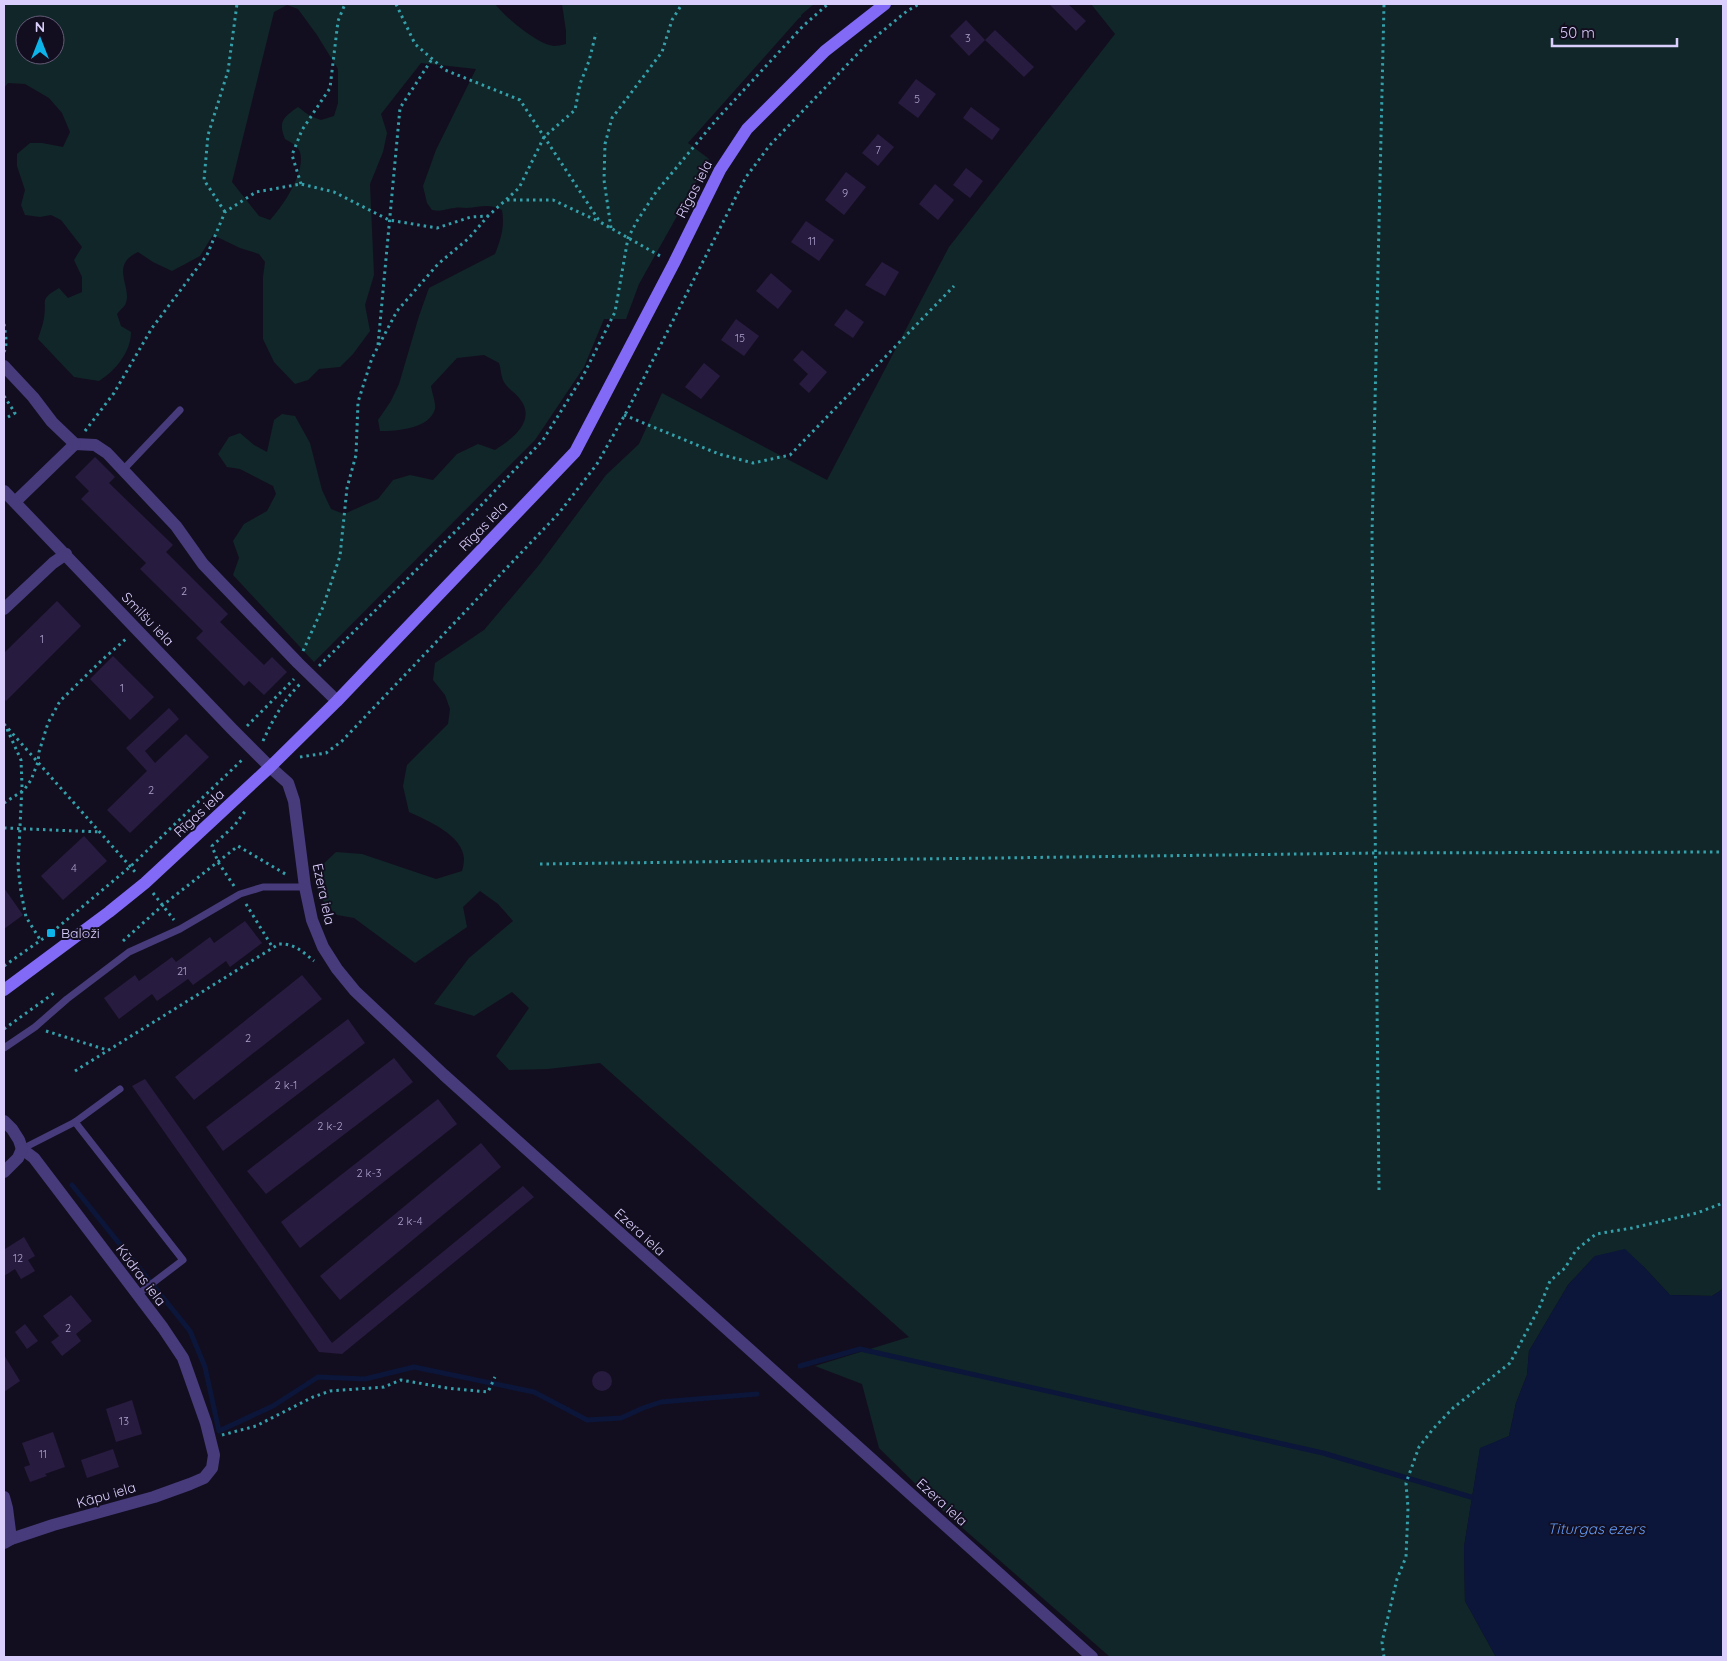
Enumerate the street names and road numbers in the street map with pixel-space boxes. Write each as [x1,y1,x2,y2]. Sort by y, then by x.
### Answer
street label: Rīgas iela [672,157,716,221]
street label: Rīgas iela [455,497,511,555]
street label: Smilšu iela [118,588,178,650]
street label: Rīgas iela [170,785,228,841]
street label: Ezera iela [309,862,339,926]
street label: Ezera iela [611,1204,669,1260]
street label: Kūdras iela [112,1241,170,1309]
street label: Ezera iela [913,1474,971,1530]
street label: Kāpu iela [74,1478,138,1512]

